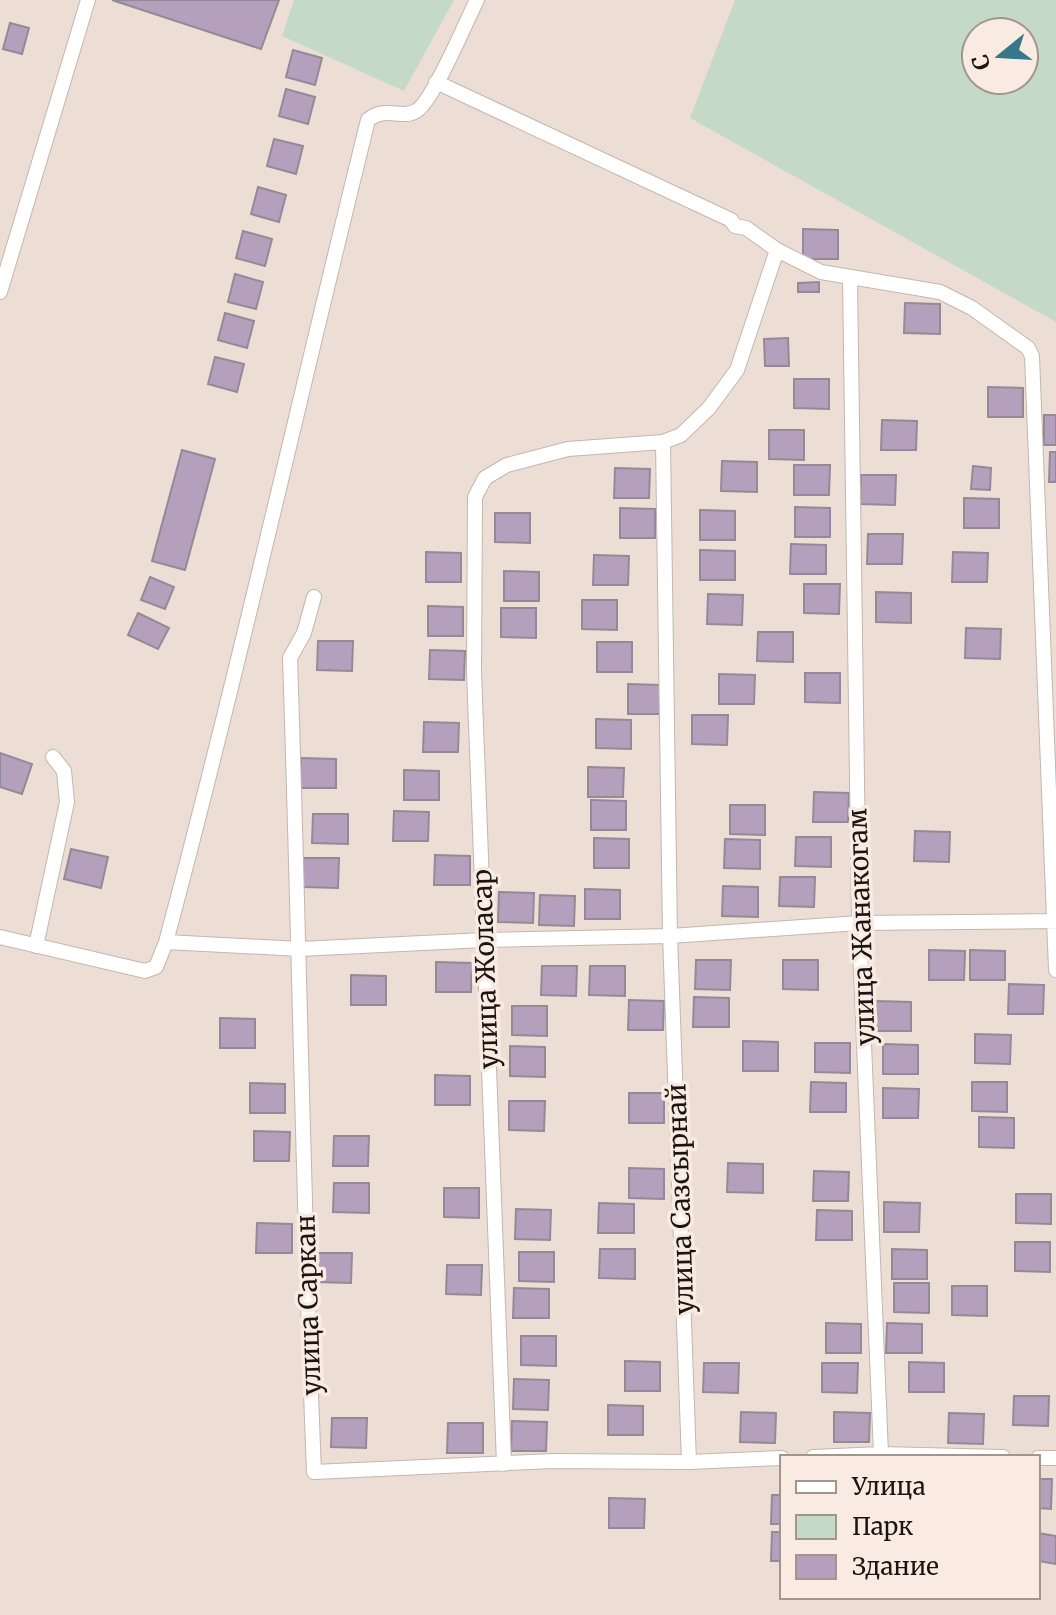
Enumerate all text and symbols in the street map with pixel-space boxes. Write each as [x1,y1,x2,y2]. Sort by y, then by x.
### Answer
north arrow [960,16,1040,96]
text: С [965,51,997,73]
street label: улица Жанакогам [840,808,882,1046]
street label: улица Жоласар [465,869,505,1069]
street label: улица Сазсырнай [659,1083,701,1315]
street label: улица Саркан [288,1214,328,1396]
legend [780,1455,1040,1599]
text: Улица [851,1471,926,1502]
text: Парк [852,1511,913,1542]
text: Здание [852,1551,939,1582]

